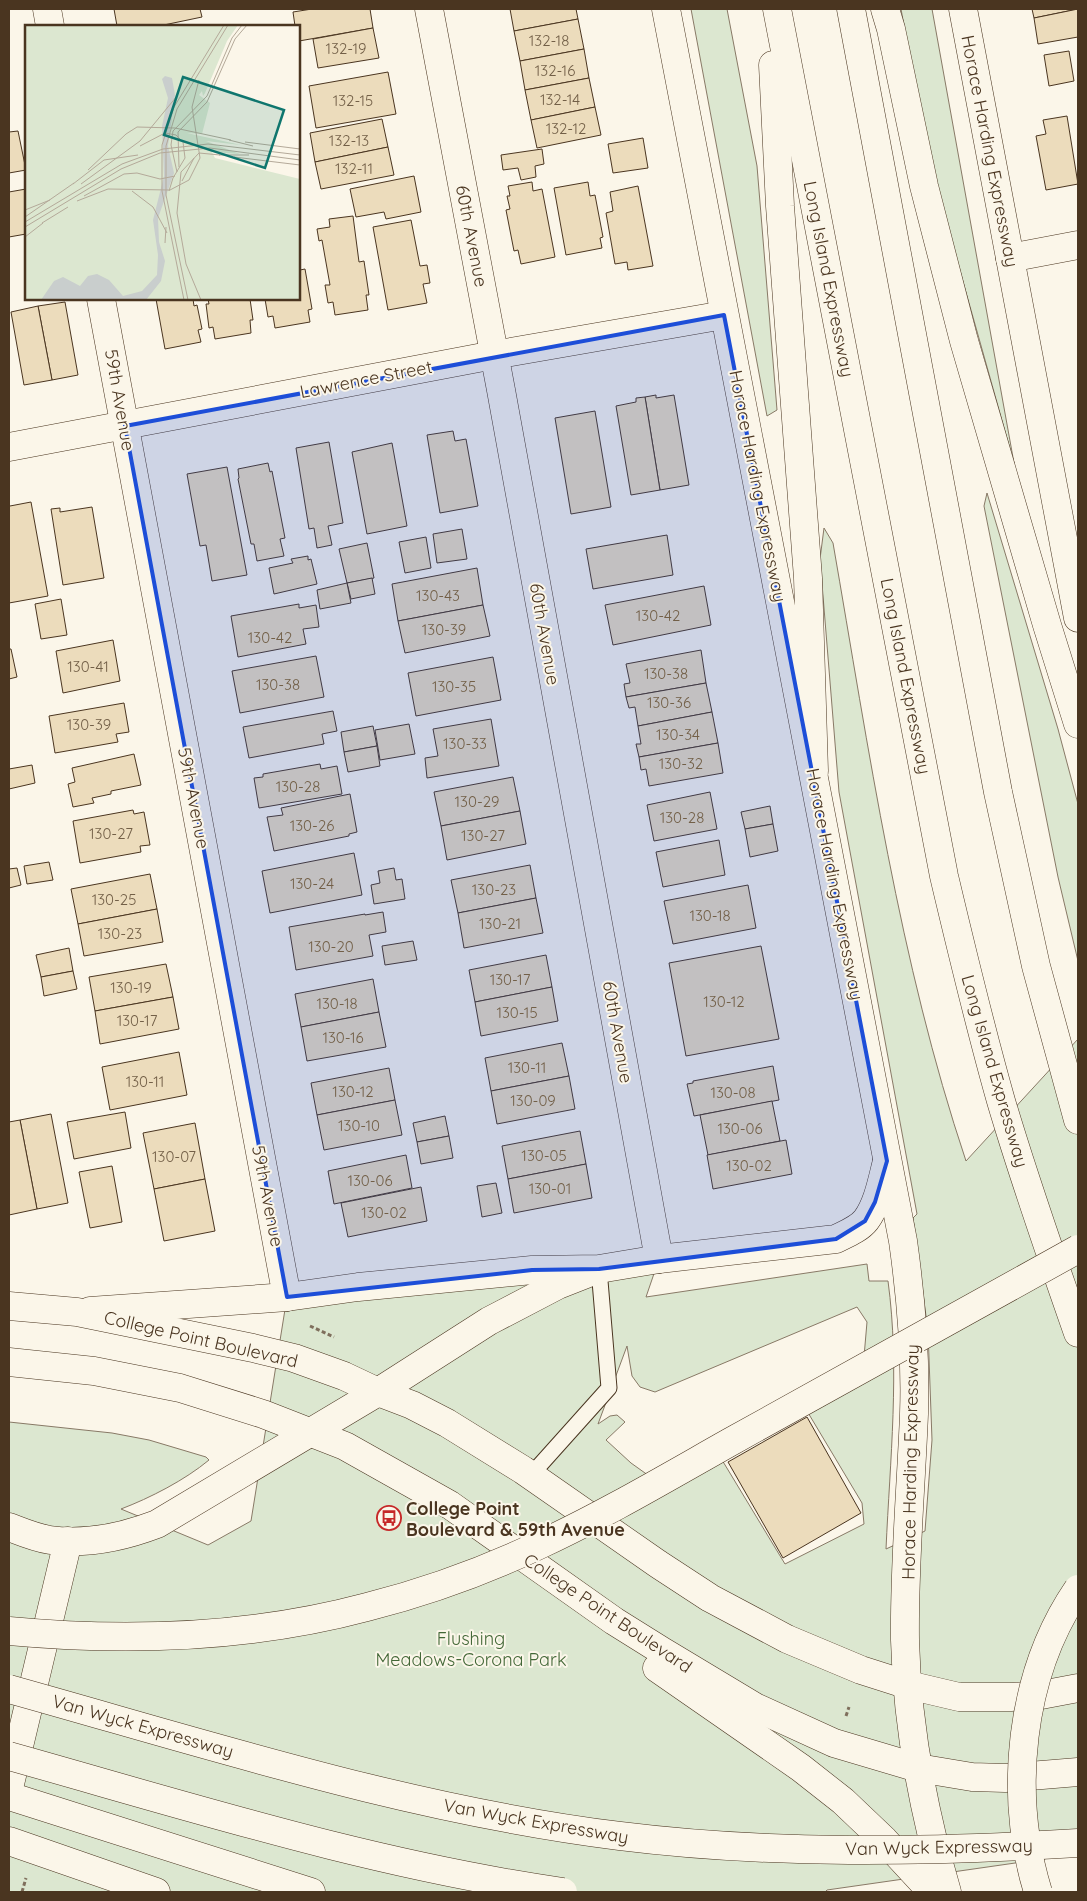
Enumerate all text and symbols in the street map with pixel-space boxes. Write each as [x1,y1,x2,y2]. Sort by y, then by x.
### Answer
inset map [25,25,300,300]
house number: 132-18 [529,31,569,50]
street label: Horace Harding Expressway [956,33,1024,269]
house number: 132-19 [326,39,366,58]
house number: 132-16 [535,61,575,80]
house number: 132-14 [540,90,580,109]
house number: 132-15 [333,91,373,110]
house number: 132-12 [546,119,586,138]
house number: 132-13 [329,131,369,150]
house number: 132-11 [335,159,373,178]
street label: Long Island Expressway [799,179,859,379]
street label: 60th Avenue [451,183,493,289]
street label: 59th Avenue [100,347,140,453]
street label: Lawrence Street [298,355,434,403]
street label: Horace Harding Expressway [724,368,792,604]
street label: Long Island Expressway [876,576,936,776]
street label: 60th Avenue [525,581,565,687]
house number: 130-43 [416,586,460,605]
house number: 130-42 [636,606,680,625]
house number: 130-39 [422,620,466,639]
house number: 130-42 [248,628,292,647]
house number: 130-41 [67,657,109,676]
house number: 130-38 [644,664,688,683]
house number: 130-38 [256,675,300,694]
house number: 130-35 [432,677,476,696]
house number: 130-36 [647,693,691,712]
house number: 130-39 [67,715,111,734]
house number: 130-34 [656,725,700,744]
house number: 130-33 [443,734,487,753]
street label: 59th Avenue [173,745,215,851]
house number: 130-32 [659,754,703,773]
street label: Horace Harding Expressway [801,766,869,1002]
house number: 130-28 [276,777,320,796]
house number: 130-29 [455,792,499,811]
house number: 130-28 [660,808,704,827]
house number: 130-26 [290,816,334,835]
house number: 130-27 [89,824,133,843]
house number: 130-27 [461,826,505,845]
house number: 130-24 [290,874,334,893]
house number: 130-23 [472,880,516,899]
house number: 130-25 [92,890,136,909]
house number: 130-18 [689,906,731,925]
house number: 130-21 [479,914,521,933]
house number: 130-23 [98,924,142,943]
house number: 130-20 [308,937,354,956]
house number: 130-17 [490,970,531,989]
street label: Long Island Expressway [956,972,1034,1170]
house number: 130-19 [110,978,152,997]
street label: 60th Avenue [598,979,638,1085]
house number: 130-12 [703,992,745,1011]
house number: 130-18 [316,994,358,1013]
house number: 130-15 [496,1003,538,1022]
house number: 130-17 [117,1011,158,1030]
house number: 130-16 [322,1028,364,1047]
house number: 130-11 [508,1058,546,1077]
house number: 130-11 [126,1072,164,1091]
house number: 130-12 [332,1082,374,1101]
house number: 130-08 [710,1083,756,1102]
house number: 130-09 [510,1091,556,1110]
house number: 130-10 [338,1116,380,1135]
house number: 130-06 [717,1119,763,1138]
street label: 59th Avenue [247,1143,289,1249]
house number: 130-05 [521,1146,567,1165]
house number: 130-07 [152,1147,196,1166]
house number: 130-02 [726,1156,772,1175]
house number: 130-06 [347,1171,393,1190]
house number: 130-01 [529,1179,571,1198]
house number: 130-02 [361,1203,407,1222]
street label: College Point Boulevard [102,1306,300,1372]
street label: Horace Harding Expressway [896,1344,924,1580]
place label: College Point Boulevard & 59th Avenue [406,1497,625,1541]
bus stop icon: College Point Boulevard & 59th Avenue [376,1505,402,1531]
street label: College Point Boulevard [519,1548,697,1678]
park label: Flushing Meadows-Corona Park [375,1627,567,1671]
street label: Van Wyck Expressway [50,1689,236,1763]
street label: Van Wyck Expressway [442,1793,630,1849]
street label: Van Wyck Expressway [845,1834,1033,1860]

